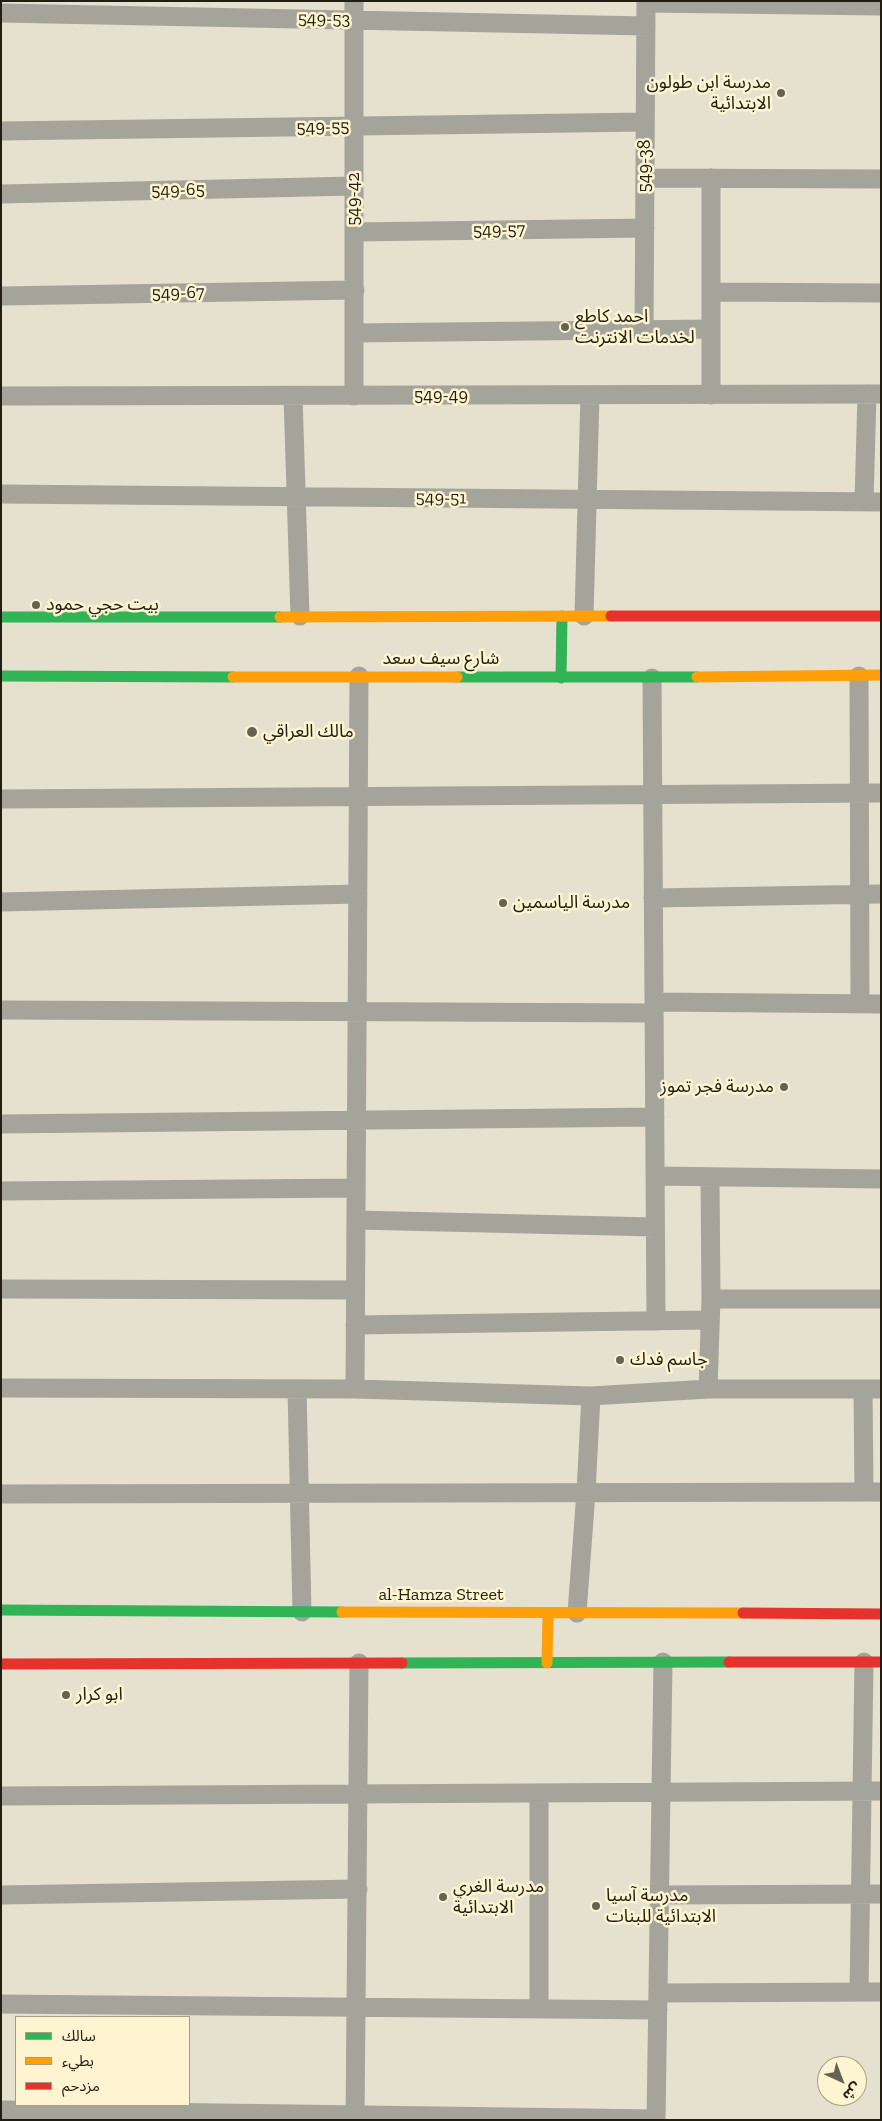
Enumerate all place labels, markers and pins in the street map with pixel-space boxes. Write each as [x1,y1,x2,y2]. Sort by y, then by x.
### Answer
place label: مدرسة ابن طولون الابتدائية [646,72,771,115]
marker: مدرسة ابن طولون الابتدائية [775,87,787,99]
place label: احمد كاطع لخدمات الانترنت [575,306,695,348]
marker: احمد كاطع لخدمات الانترنت [559,321,571,333]
place label: بيت حجي حمود [46,594,159,616]
marker: بيت حجي حمود [30,599,42,611]
place label: مالك العراقي [263,721,354,743]
marker: مالك العراقي [245,725,259,739]
place label: مدرسة الياسمين [513,892,630,914]
marker: مدرسة الياسمين [497,897,509,909]
place label: مدرسة فجر تموز [660,1076,774,1098]
marker: مدرسة فجر تموز [778,1081,790,1093]
place label: جاسم فدك [630,1349,708,1371]
marker: جاسم فدك [614,1354,626,1366]
place label: ابو كرار [76,1684,123,1706]
marker: ابو كرار [60,1689,72,1701]
place label: مدرسة الغري الابتدائية [453,1876,544,1918]
place label: مدرسة آسيا الابتدائية للبنات [606,1885,716,1928]
marker: مدرسة الغري الابتدائية [437,1891,449,1903]
marker: مدرسة آسيا الابتدائية للبنات [590,1900,602,1912]

